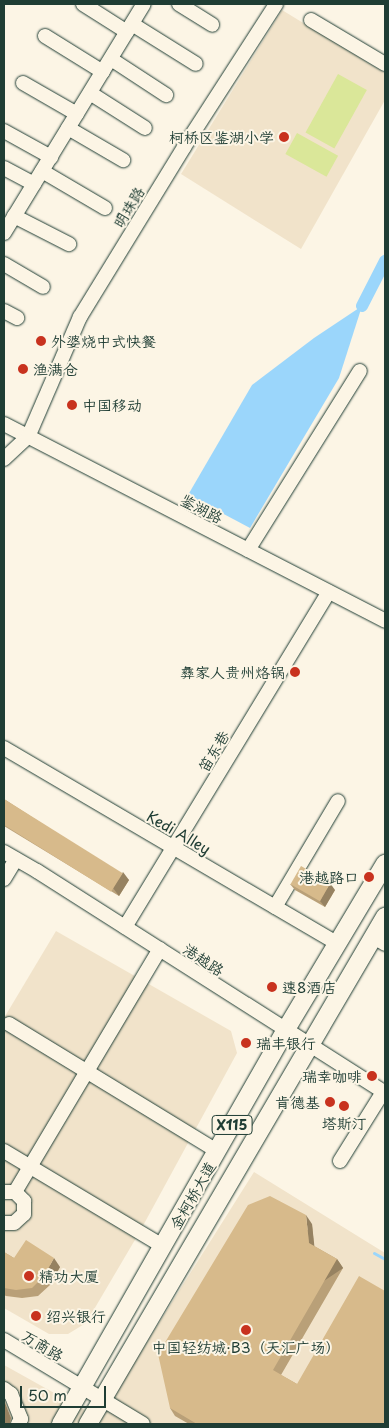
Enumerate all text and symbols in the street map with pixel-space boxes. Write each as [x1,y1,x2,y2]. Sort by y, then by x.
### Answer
place label: 柯桥区鉴湖小学 [169,128,274,146]
marker: 柯桥区鉴湖小学 [278,131,290,143]
street label: 明珠路 [109,183,147,231]
place label: 外婆烧中式快餐 [51,332,156,350]
marker: 外婆烧中式快餐 [35,335,47,347]
place label: 渔满仓 [33,360,78,378]
marker: 渔满仓 [17,363,29,375]
place label: 中国移动 [82,396,142,414]
marker: 中国移动 [66,399,78,411]
street label: 鉴湖路 [178,490,226,526]
place label: 彝家人贵州烙锅 [180,663,285,681]
marker: 彝家人贵州烙锅 [289,666,301,678]
street label: 笛东巷 [194,727,232,775]
street label: Kedi Alley [143,806,215,858]
place label: 港越路口 [299,868,359,886]
marker: 港越路口 [363,871,375,883]
street label: 港越路 [180,939,228,979]
place label: 速8酒店 [282,978,336,996]
marker: 速8酒店 [266,981,278,993]
place label: 瑞丰银行 [256,1034,316,1052]
marker: 瑞丰银行 [240,1037,252,1049]
place label: 瑞幸咖啡 [302,1067,362,1085]
marker: 瑞幸咖啡 [366,1070,378,1082]
place label: 肯德基 [275,1093,320,1111]
marker: 肯德基 [324,1096,336,1108]
marker: 塔斯汀 [338,1100,350,1112]
road number: X115 [211,1114,253,1136]
place label: 塔斯汀 [322,1114,366,1132]
street label: 金柯桥大道 [165,1158,219,1232]
place label: 精功大厦 [39,1267,99,1285]
marker: 精功大厦 [23,1270,35,1282]
place label: 绍兴银行 [46,1307,106,1325]
marker: 绍兴银行 [30,1310,42,1322]
marker: 中国轻纺城·B3（天汇广场） [240,1324,252,1336]
street label: 万商路 [19,1326,67,1364]
place label: 中国轻纺城·B3（天汇广场） [151,1338,341,1356]
scale bar [22,1376,109,1408]
text: 50 m [28,1383,67,1406]

